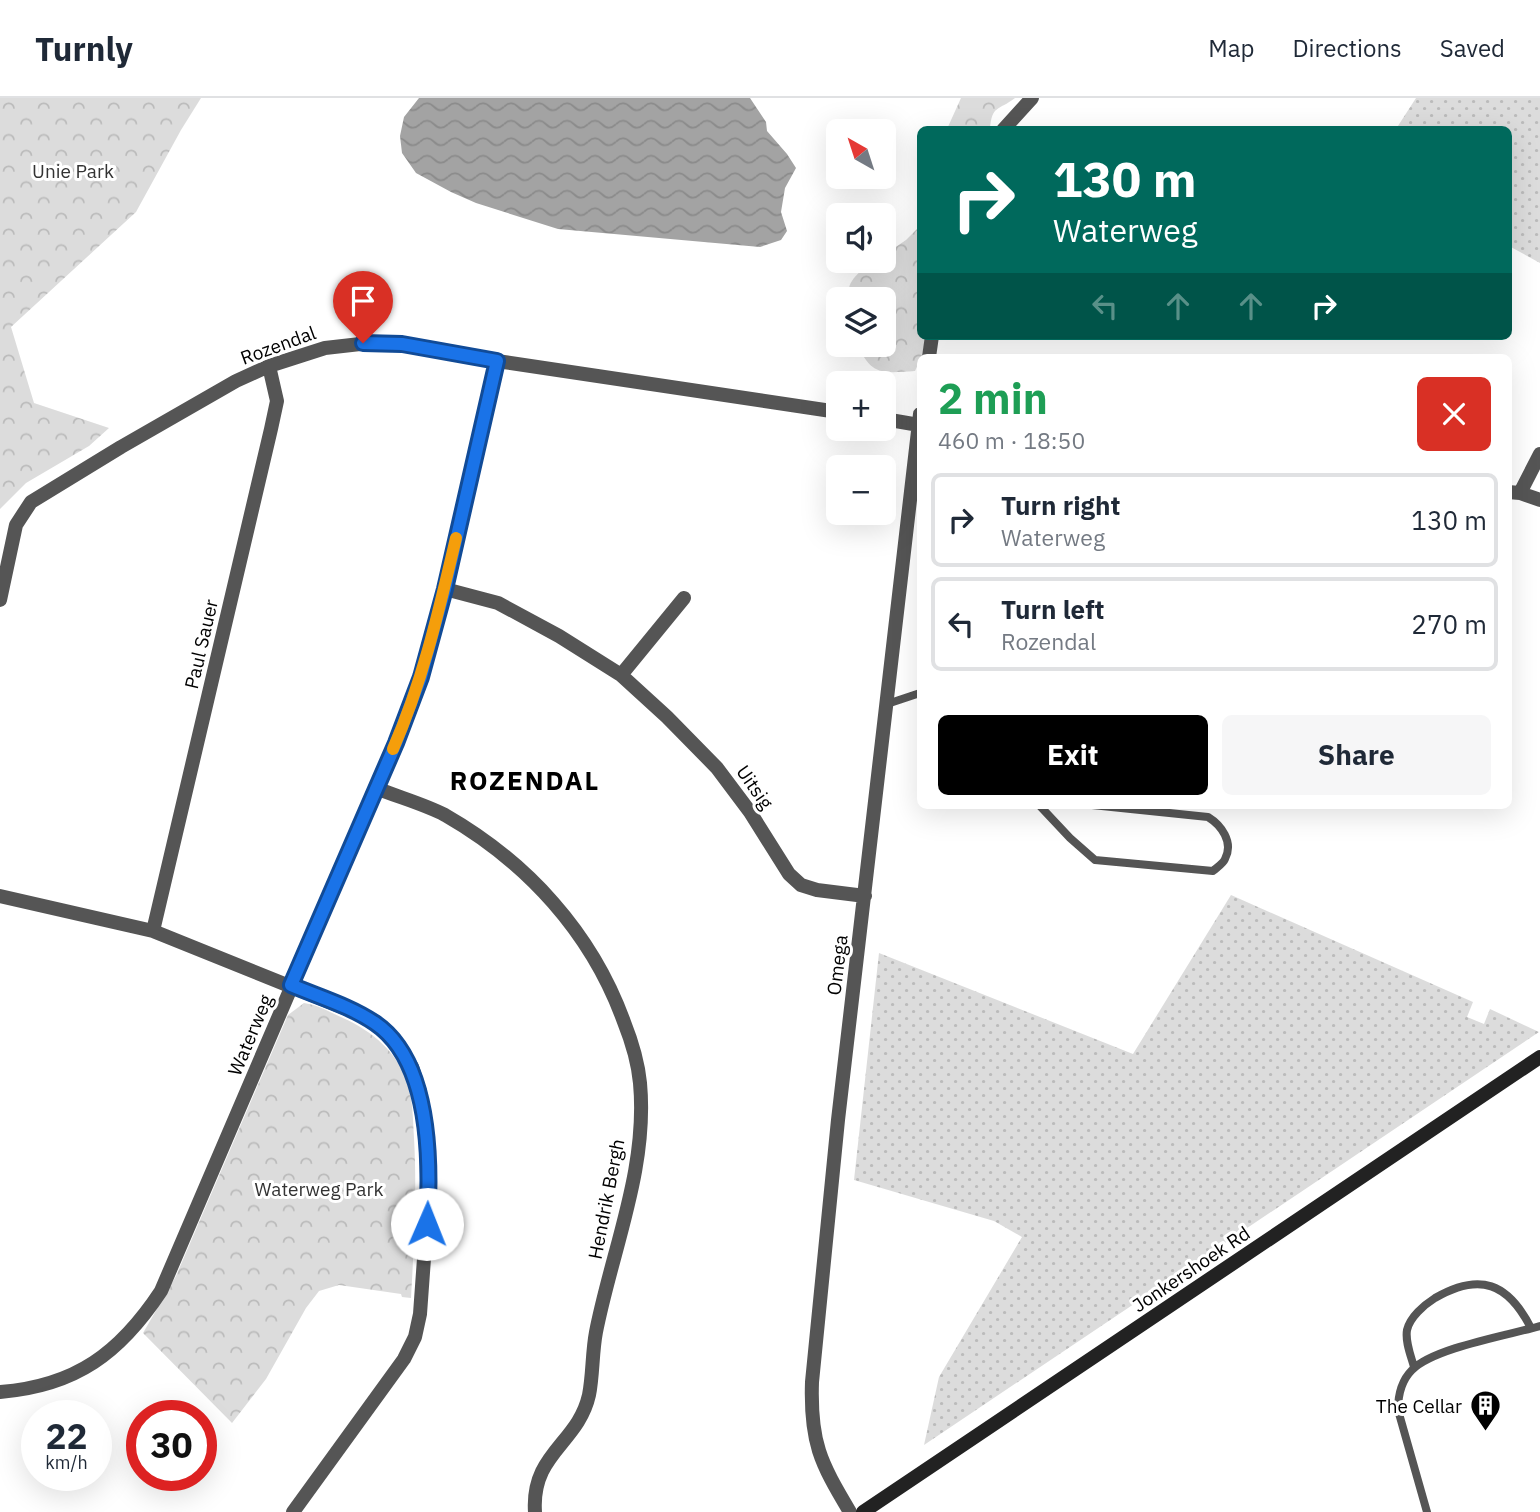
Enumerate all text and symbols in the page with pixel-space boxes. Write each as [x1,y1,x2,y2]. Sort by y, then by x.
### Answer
text: Turnly [35,27,133,70]
text: Map [1208,32,1254,64]
text: Directions [1292,32,1402,64]
text: Saved [1440,32,1505,64]
north arrow [826,119,896,189]
map controls [826,119,896,525]
text: 130 m [1053,147,1197,210]
icon: right [938,154,1029,245]
park label: Unie Park [32,159,114,183]
button: sound [826,203,896,273]
text: Waterweg [1053,209,1198,251]
pin [333,271,393,343]
icon: arrive [344,282,382,320]
button: layers [826,287,896,357]
icon: left [1086,287,1124,325]
icon: ahead [1159,287,1197,325]
icon: ahead [1232,287,1270,325]
icon: right [1305,287,1343,325]
street label: Rozendal [237,320,319,370]
button: + [826,371,896,441]
text: 2 min [938,371,1048,426]
button: close [1417,377,1491,451]
text: 460 m · 18:50 [938,425,1085,455]
button: − [826,455,896,525]
text: Turn right [1001,488,1120,522]
icon: right [942,501,980,539]
text: 130 m [1411,503,1487,537]
text: Waterweg [1001,522,1105,552]
text: Turn left [1001,592,1104,626]
street label: Paul Sauer [179,597,223,691]
icon: left [942,605,980,643]
text: 270 m [1411,607,1487,641]
text: Rozendal [1001,626,1096,656]
button: Exit [938,715,1208,795]
button: Share [1222,715,1491,795]
street label: Uitsig [731,760,779,814]
district label: ROZENDAL [450,763,600,797]
street label: Omega [821,933,853,997]
street label: Waterweg [222,991,278,1079]
street label: Hendrik Bergh [583,1137,629,1261]
park label: Waterweg Park [255,1177,383,1201]
position arrow [390,1187,464,1261]
street label: Jonkershoek Rd [1128,1221,1254,1317]
building icon: The Cellar [1468,1389,1502,1433]
place label: The Cellar [1376,1394,1462,1418]
speed limit sign: 30 [126,1400,217,1491]
text: 22 [45,1413,88,1459]
text: km/h [45,1451,88,1474]

